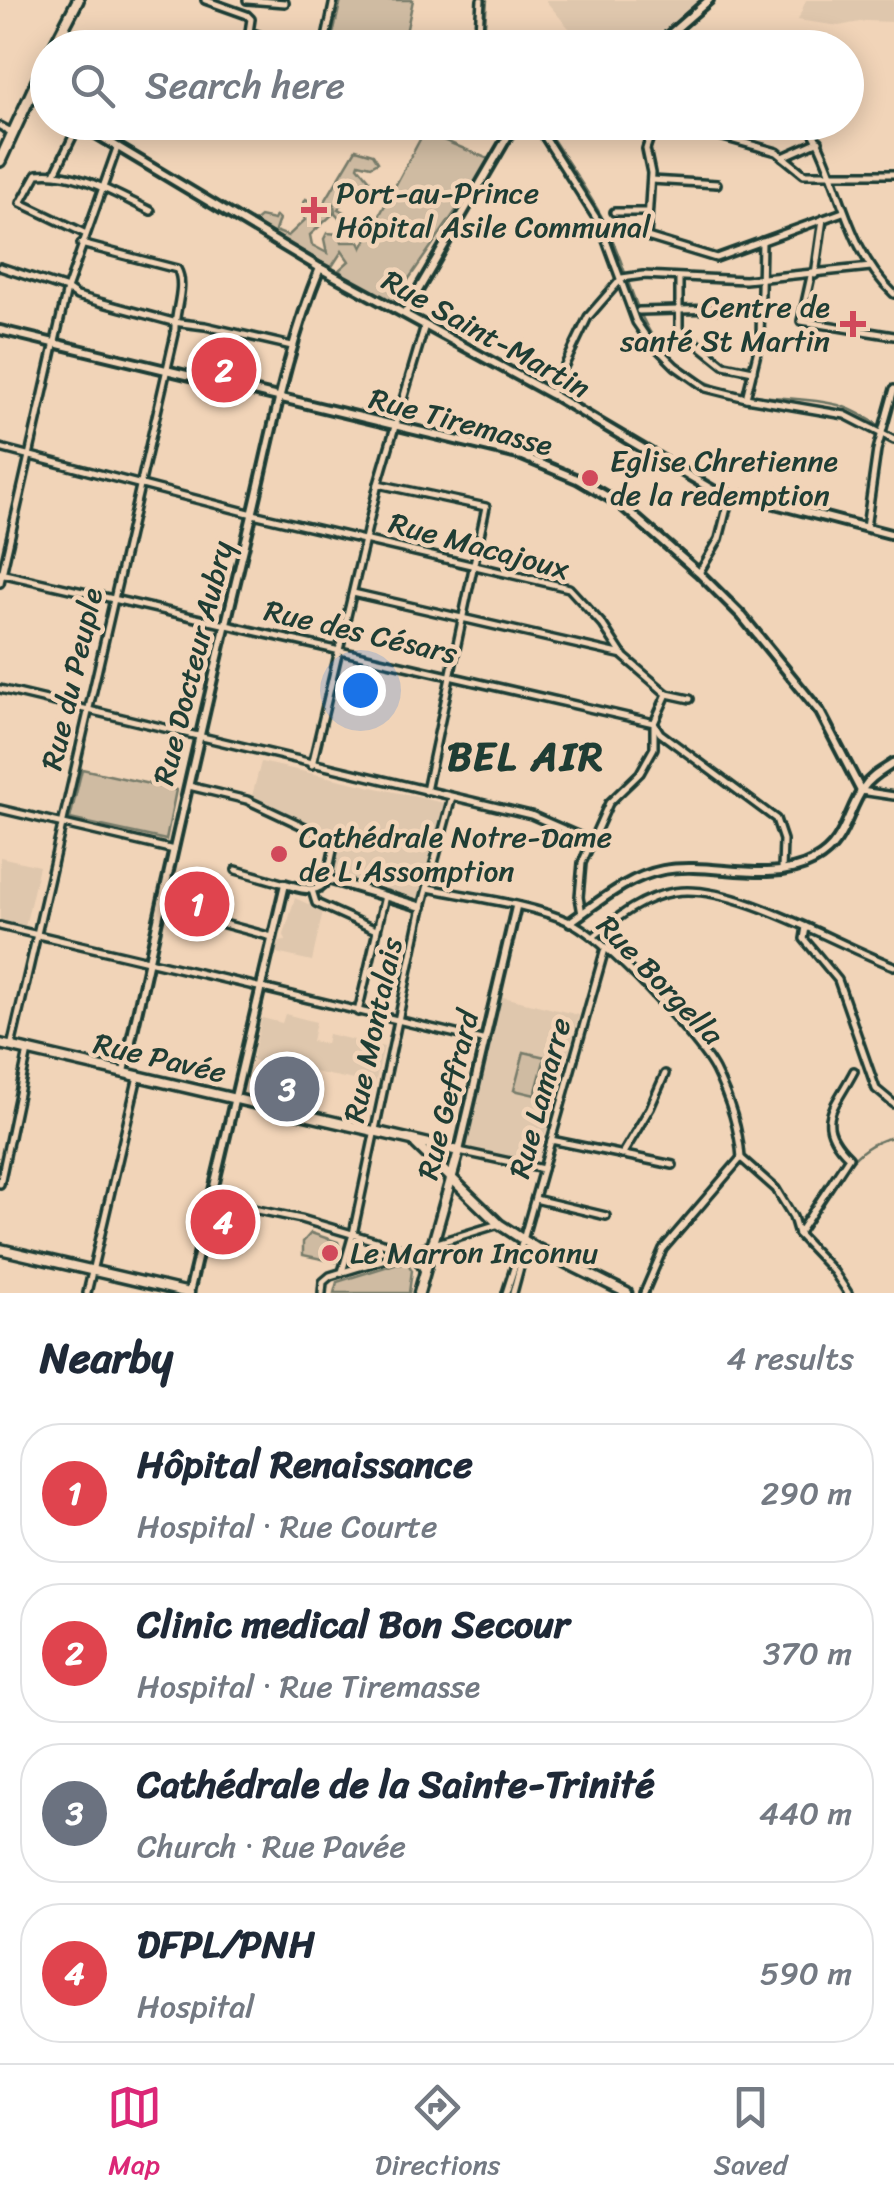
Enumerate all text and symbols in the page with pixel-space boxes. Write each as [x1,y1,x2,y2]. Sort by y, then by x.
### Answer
search box [30,30,864,140]
text: Search here [145,52,345,119]
icon: search [65,58,120,113]
place label: Port-au-Prince Hôpital Asile Communal [336,166,651,254]
marker: Port-au-Prince Hôpital Asile Communal [301,197,327,223]
street label: Rue Saint-Martin [371,254,601,414]
place label: Centre de santé St Martin [619,280,830,368]
marker: Centre de santé St Martin [840,311,866,337]
pin: 2 [192,332,256,408]
street label: Rue Tiremasse [363,372,559,472]
place label: Eglise Chretienne de la redemption [610,434,838,522]
marker: Eglise Chretienne de la redemption [579,467,601,489]
street label: Rue Macajoux [383,496,576,596]
street label: Rue Docteur Aubry [137,535,250,791]
street label: Rue du Peuple [25,582,119,776]
street label: Rue des Césars [259,584,463,681]
your location [335,665,386,716]
district label: BEL AIR [447,721,605,792]
place label: Cathédrale Notre-Dame de L'Assomption [299,810,612,898]
marker: Cathédrale Notre-Dame de L'Assomption [268,843,290,865]
pin: 1 [164,866,230,942]
street label: Rue Borgella [583,901,738,1059]
street label: Rue Montalais [327,932,419,1128]
street label: Rue Geffrard [401,1003,496,1185]
street label: Rue Lamarre [493,1012,587,1184]
street label: Rue Pavée [88,1017,232,1099]
pin: 3 [254,1052,320,1126]
pin: 4 [190,1184,256,1260]
place label: Le Marron Inconnu [350,1226,598,1280]
marker: Le Marron Inconnu [319,1242,341,1264]
text: Nearby [40,1321,173,1395]
text: 4 results [726,1330,854,1387]
text: Hôpital Renaissance [137,1431,473,1498]
text: 1 [68,1465,81,1522]
text: 290 m [761,1465,852,1522]
text: Hospital · Rue Courte [137,1498,438,1555]
text: Clinic medical Bon Secour [137,1591,569,1658]
text: 2 [65,1625,84,1682]
text: 370 m [763,1625,852,1682]
text: Hospital · Rue Tiremasse [137,1658,480,1715]
text: Cathédrale de la Sainte-Trinité [137,1751,655,1818]
text: 3 [66,1785,83,1842]
text: 440 m [759,1785,852,1842]
text: Church · Rue Pavée [137,1818,406,1875]
text: DFPL/PNH [137,1911,315,1978]
text: 4 [64,1945,85,2002]
text: 590 m [760,1945,852,2002]
text: Hospital [137,1978,254,2035]
tab: Map [107,2080,162,2189]
tab: Directions [375,2080,500,2189]
tab: Saved [714,2080,787,2189]

